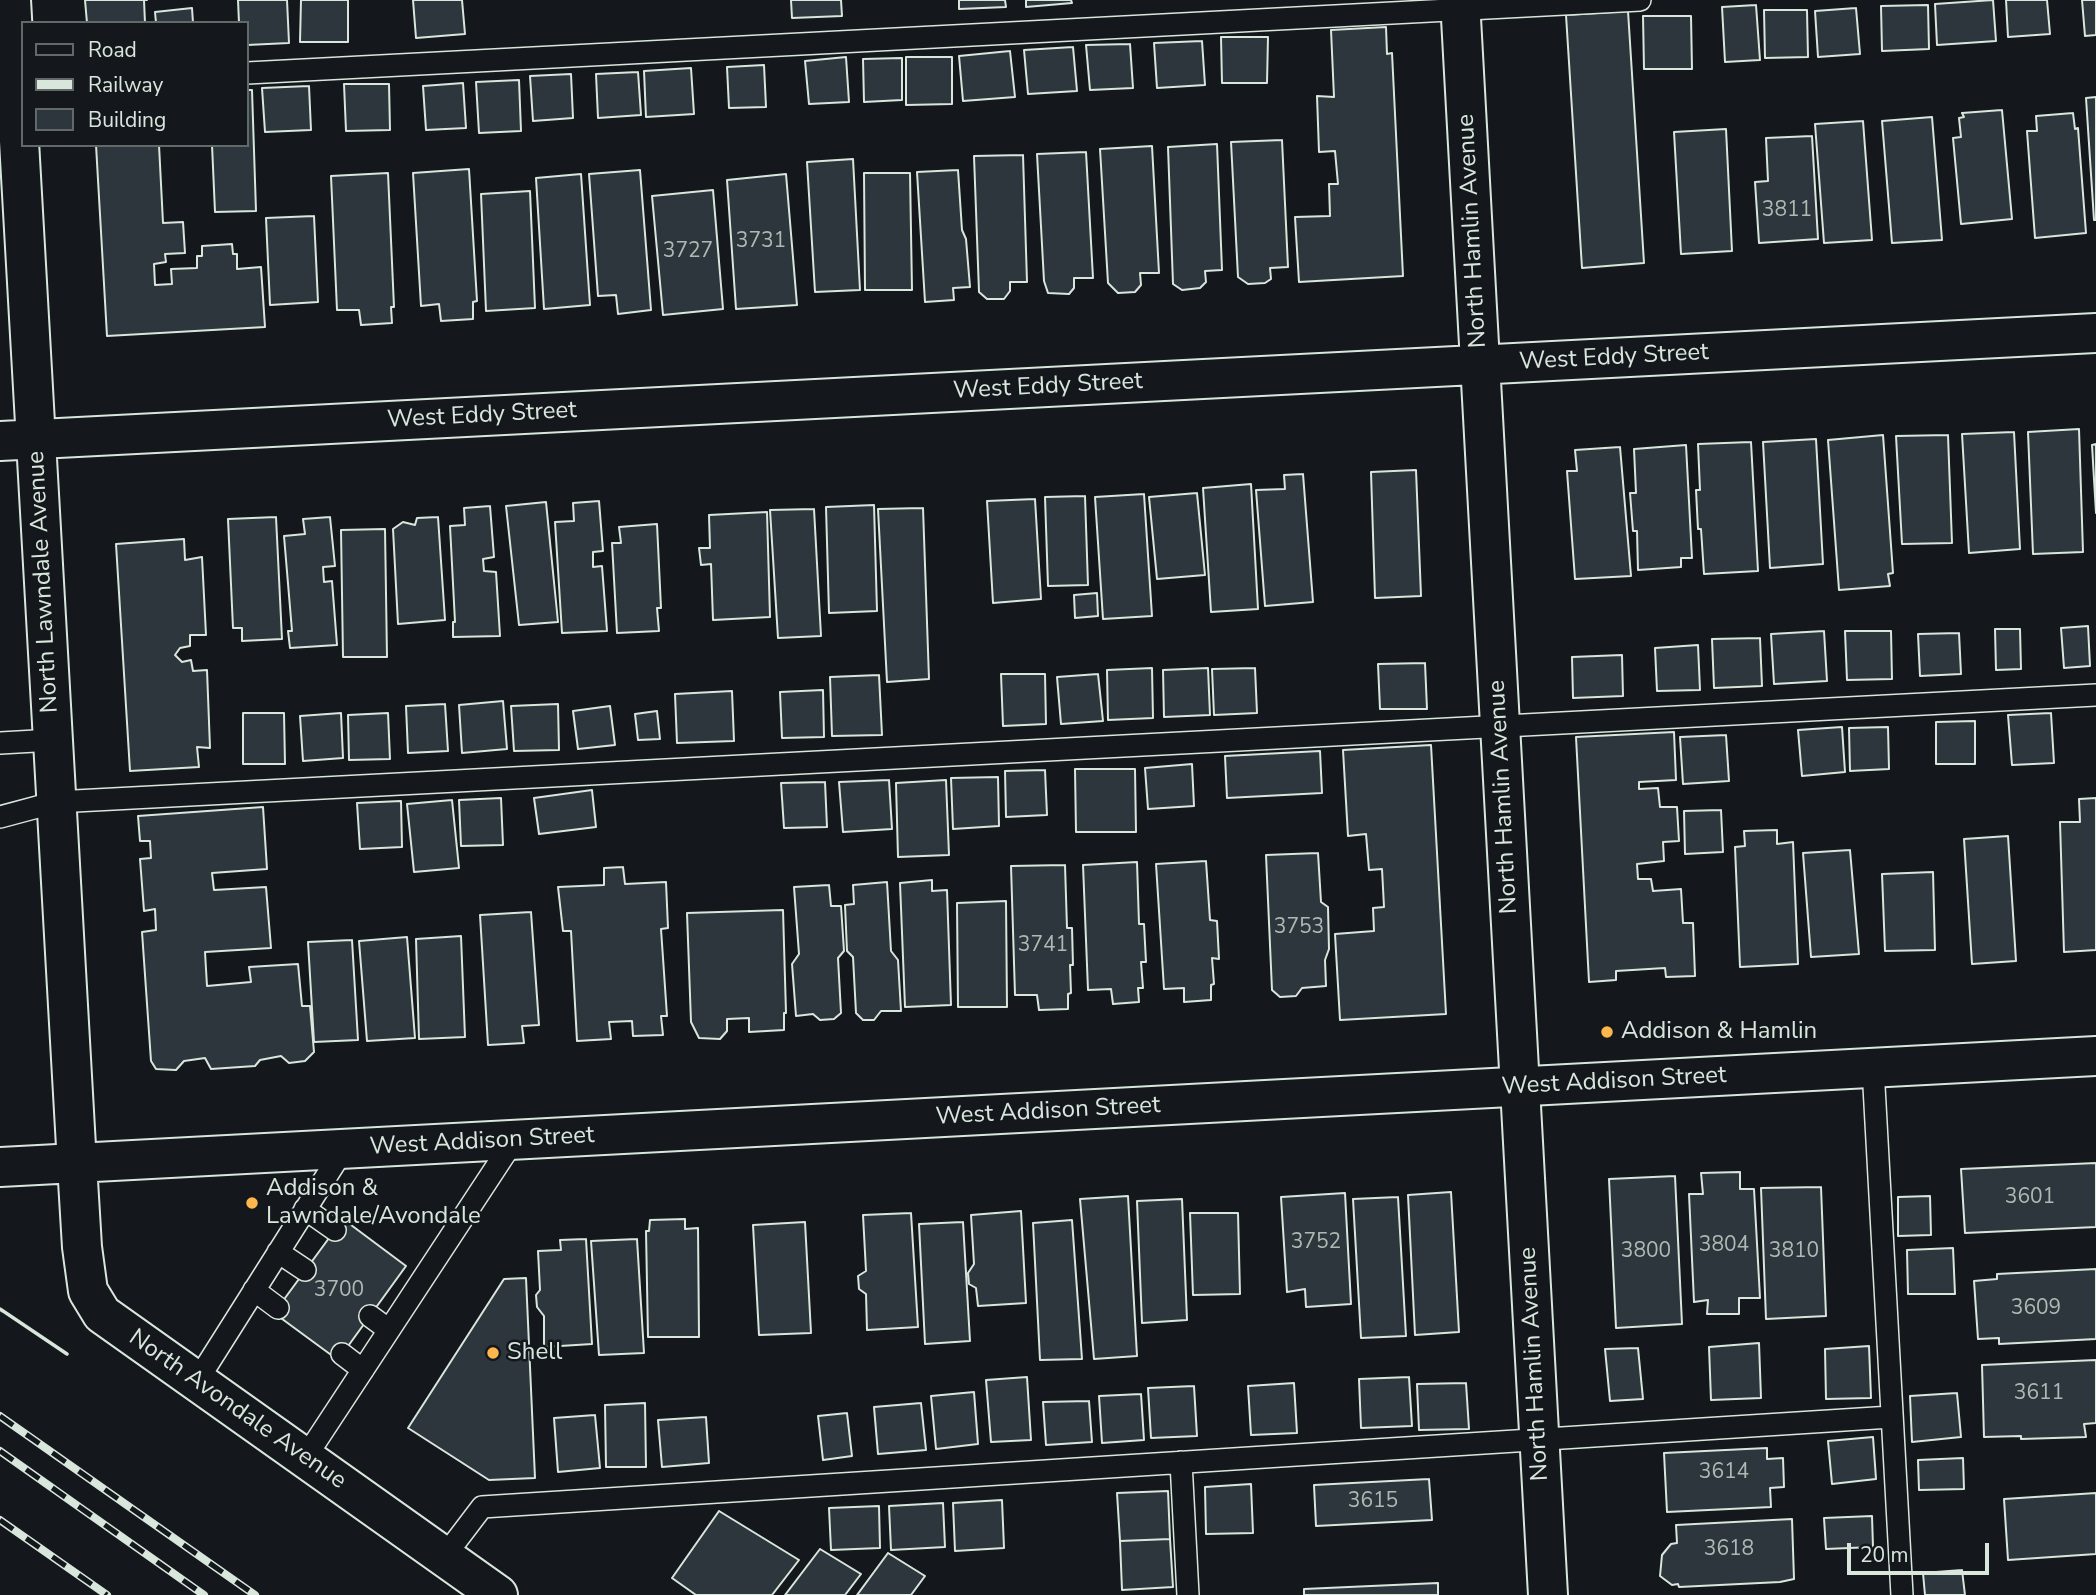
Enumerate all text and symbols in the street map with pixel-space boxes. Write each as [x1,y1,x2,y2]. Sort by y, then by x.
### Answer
legend [21,21,248,147]
text: Road [88,36,137,64]
text: Railway [88,71,163,99]
text: Building [88,106,166,134]
street label: North Hamlin Avenue [1452,113,1494,349]
house number: 3811 [1762,198,1812,224]
house number: 3731 [736,229,786,255]
house number: 3727 [663,239,713,265]
street label: West Eddy Street [1519,339,1709,377]
street label: West Eddy Street [953,368,1143,406]
street label: West Eddy Street [387,397,577,435]
street label: North Lawndale Avenue [23,450,65,714]
street label: North Hamlin Avenue [1483,679,1525,915]
house number: 3753 [1274,915,1324,941]
house number: 3741 [1018,933,1068,959]
place label: Addison & Hamlin [1621,1018,1817,1046]
marker: Addison & Hamlin [1599,1024,1615,1040]
street label: West Addison Street [1501,1062,1727,1102]
street label: West Addison Street [935,1092,1161,1132]
street label: West Addison Street [369,1122,595,1162]
place label: Addison & Lawndale/Avondale [266,1175,481,1231]
house number: 3601 [2005,1185,2055,1211]
marker: Addison & Lawndale/Avondale [244,1195,260,1211]
house number: 3752 [1291,1230,1341,1256]
house number: 3804 [1699,1233,1749,1259]
house number: 3800 [1621,1239,1671,1265]
house number: 3810 [1769,1239,1819,1265]
street label: North Hamlin Avenue [1514,1246,1556,1482]
house number: 3700 [314,1278,364,1304]
house number: 3609 [2011,1296,2061,1322]
street label: North Avondale Avenue [123,1324,351,1496]
place label: Shell [507,1339,562,1367]
marker: Shell [485,1345,501,1361]
house number: 3611 [2014,1381,2064,1407]
house number: 3614 [1699,1460,1749,1486]
house number: 3615 [1348,1489,1398,1515]
scale bar [1851,1528,1993,1572]
house number: 3618 [1704,1537,1754,1563]
text: 20 m [1860,1541,1909,1569]

